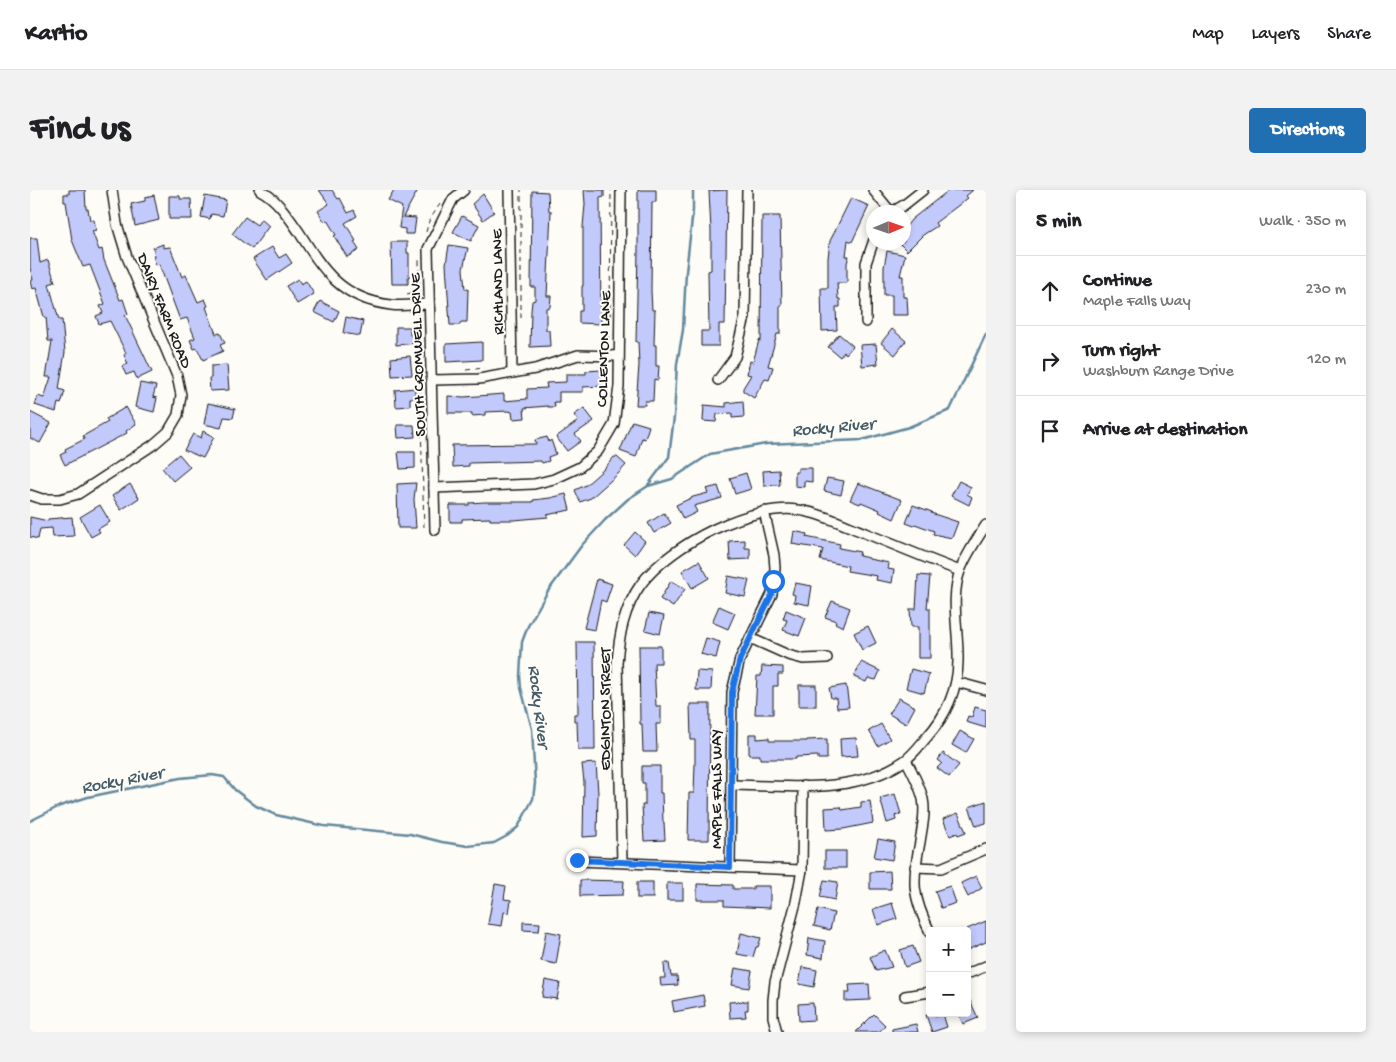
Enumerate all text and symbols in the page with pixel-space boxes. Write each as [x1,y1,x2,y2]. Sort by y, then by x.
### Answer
text: Kartio [25,20,88,49]
text: Map [1192,24,1224,45]
text: Layers [1252,24,1299,45]
text: Share [1327,24,1371,45]
button: Directions [1249,108,1366,153]
text: Find us [30,110,130,151]
north arrow [866,205,911,250]
text: 5 min [1036,210,1081,235]
text: Walk · 350 m [1259,213,1346,232]
street label: RICHLAND LANE [489,228,510,335]
street label: DAIRY FARM ROAD [131,250,195,372]
text: Continue [1083,270,1152,293]
street label: SOUTH CROMWELL DRIVE [407,272,432,437]
icon: ahead [1036,277,1064,305]
text: 230 m [1306,281,1346,300]
street label: COLLENTON LANE [594,290,617,408]
text: Maple Falls Way [1083,293,1191,312]
text: Turn right [1083,340,1159,363]
icon: right [1036,347,1064,375]
text: 120 m [1307,351,1346,370]
text: Washburn Range Drive [1083,363,1234,382]
water label: Rocky River [791,414,879,443]
icon: arrive [1036,417,1064,445]
text: Arrive at destination [1083,419,1247,442]
route start [762,570,785,593]
street label: EDGINTON STREET [598,647,617,770]
water label: Rocky River [522,664,553,752]
street label: MAPLE FALLS WAY [709,729,728,849]
water label: Rocky River [80,763,169,800]
route end [566,849,589,872]
map controls [926,927,971,1017]
button: + [926,927,971,972]
button: − [926,972,971,1017]

